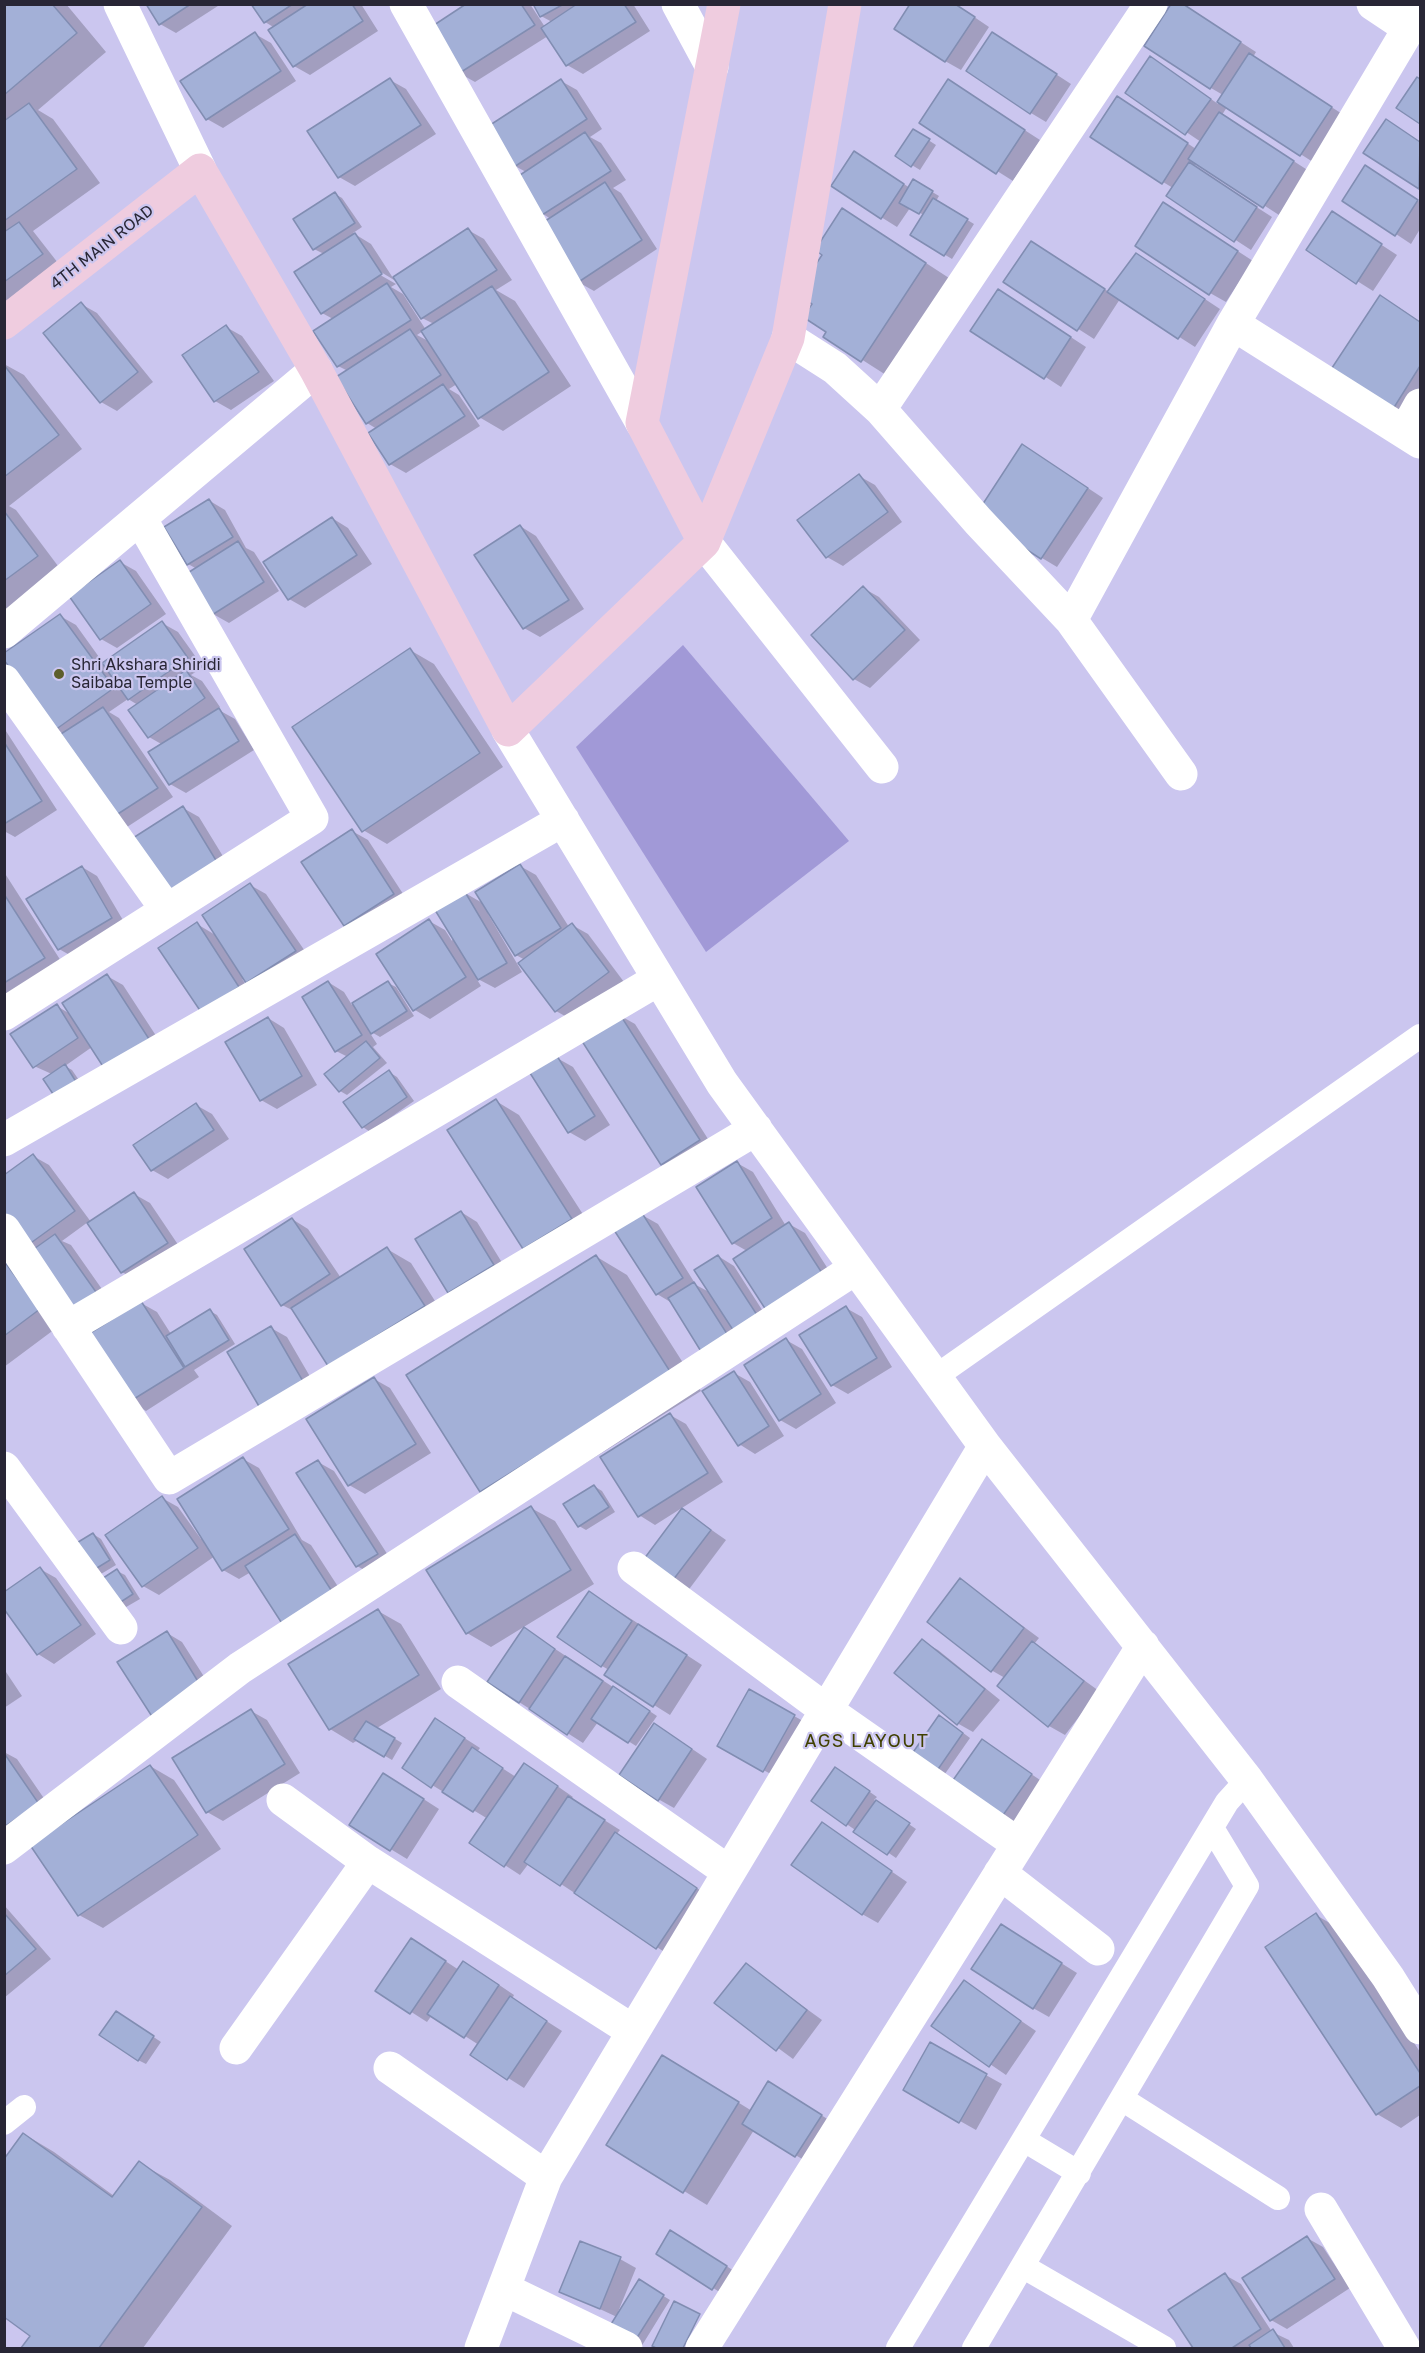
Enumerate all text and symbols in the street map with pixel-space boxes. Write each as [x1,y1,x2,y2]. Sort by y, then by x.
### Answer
street label: 4TH MAIN ROAD [47,201,157,293]
place label: Shri Akshara Shiridi Saibaba Temple [71,655,221,693]
marker: Shri Akshara Shiridi Saibaba Temple [52,667,66,681]
district label: AGS LAYOUT [804,1730,930,1752]

